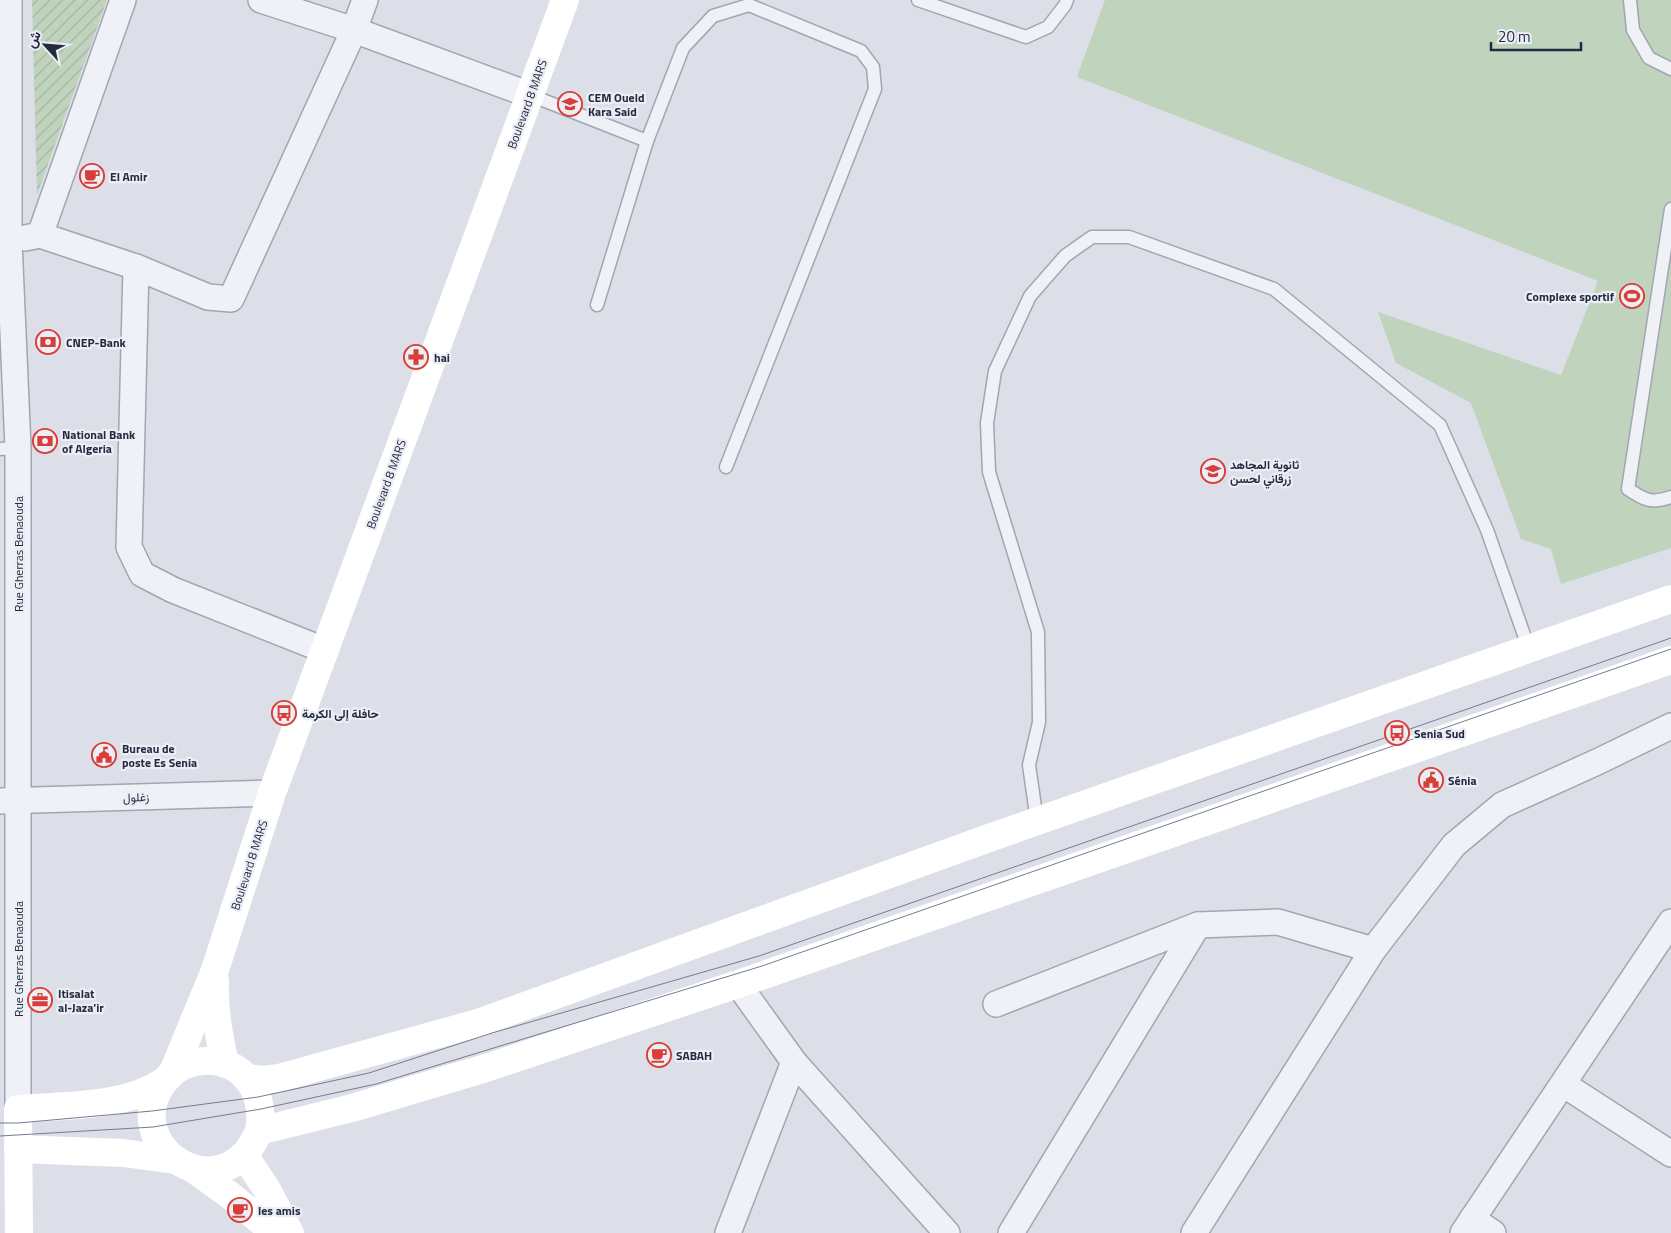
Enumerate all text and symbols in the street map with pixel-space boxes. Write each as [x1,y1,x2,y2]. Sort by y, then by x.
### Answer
north arrow [20,20,70,70]
scale bar [1491,20,1581,52]
text: 20 m [1498,25,1531,48]
text: ش [20,27,46,51]
street label: Boulevard 8 MARS [502,57,552,151]
place label: CEM Oueld Kara Said [588,88,645,121]
school or university icon: CEM Oueld Kara Said [557,91,583,117]
cafe icon: El Amir [79,163,105,189]
place label: El Amir [110,167,148,186]
sports icon: Complexe sportif [1619,283,1645,309]
place label: Complexe sportif [1526,287,1615,306]
bank icon: CNEP-Bank [35,329,61,355]
place label: CNEP-Bank [66,333,127,352]
pharmacy icon: hai [403,344,429,370]
place label: hai [434,348,450,367]
place label: National Bank of Algeria [62,425,136,458]
bank icon: National Bank of Algeria [32,428,58,454]
street label: Boulevard 8 MARS [361,437,411,531]
place label: ثانوية المجاهد زرقاني لحسن [1230,455,1299,489]
school or university icon: ثانوية المجاهد زرقاني لحسن [1200,458,1226,484]
street label: Rue Gherras Benaouda [9,496,28,612]
bus stop icon: حافلة إلى الكرمة [271,700,297,726]
place label: حافلة إلى الكرمة [302,704,379,723]
bus stop icon: Senia Sud [1384,720,1410,746]
place label: Senia Sud [1414,724,1465,743]
place label: Bureau de poste Es Senia [122,739,197,772]
public building icon: Bureau de poste Es Senia [91,742,117,768]
public building icon: Sénia [1418,767,1444,793]
place label: Sénia [1448,771,1477,790]
street label: زغلول [123,787,149,807]
street label: Boulevard 8 MARS [225,817,273,913]
street label: Rue Gherras Benaouda [9,901,28,1017]
place label: Itisalat al-Jaza'ir [58,984,104,1017]
office icon: Itisalat al-Jaza'ir [27,987,53,1013]
cafe icon: SABAH [646,1042,672,1068]
place label: SABAH [676,1046,712,1065]
cafe icon: les amis [227,1197,253,1223]
place label: les amis [258,1201,301,1220]

